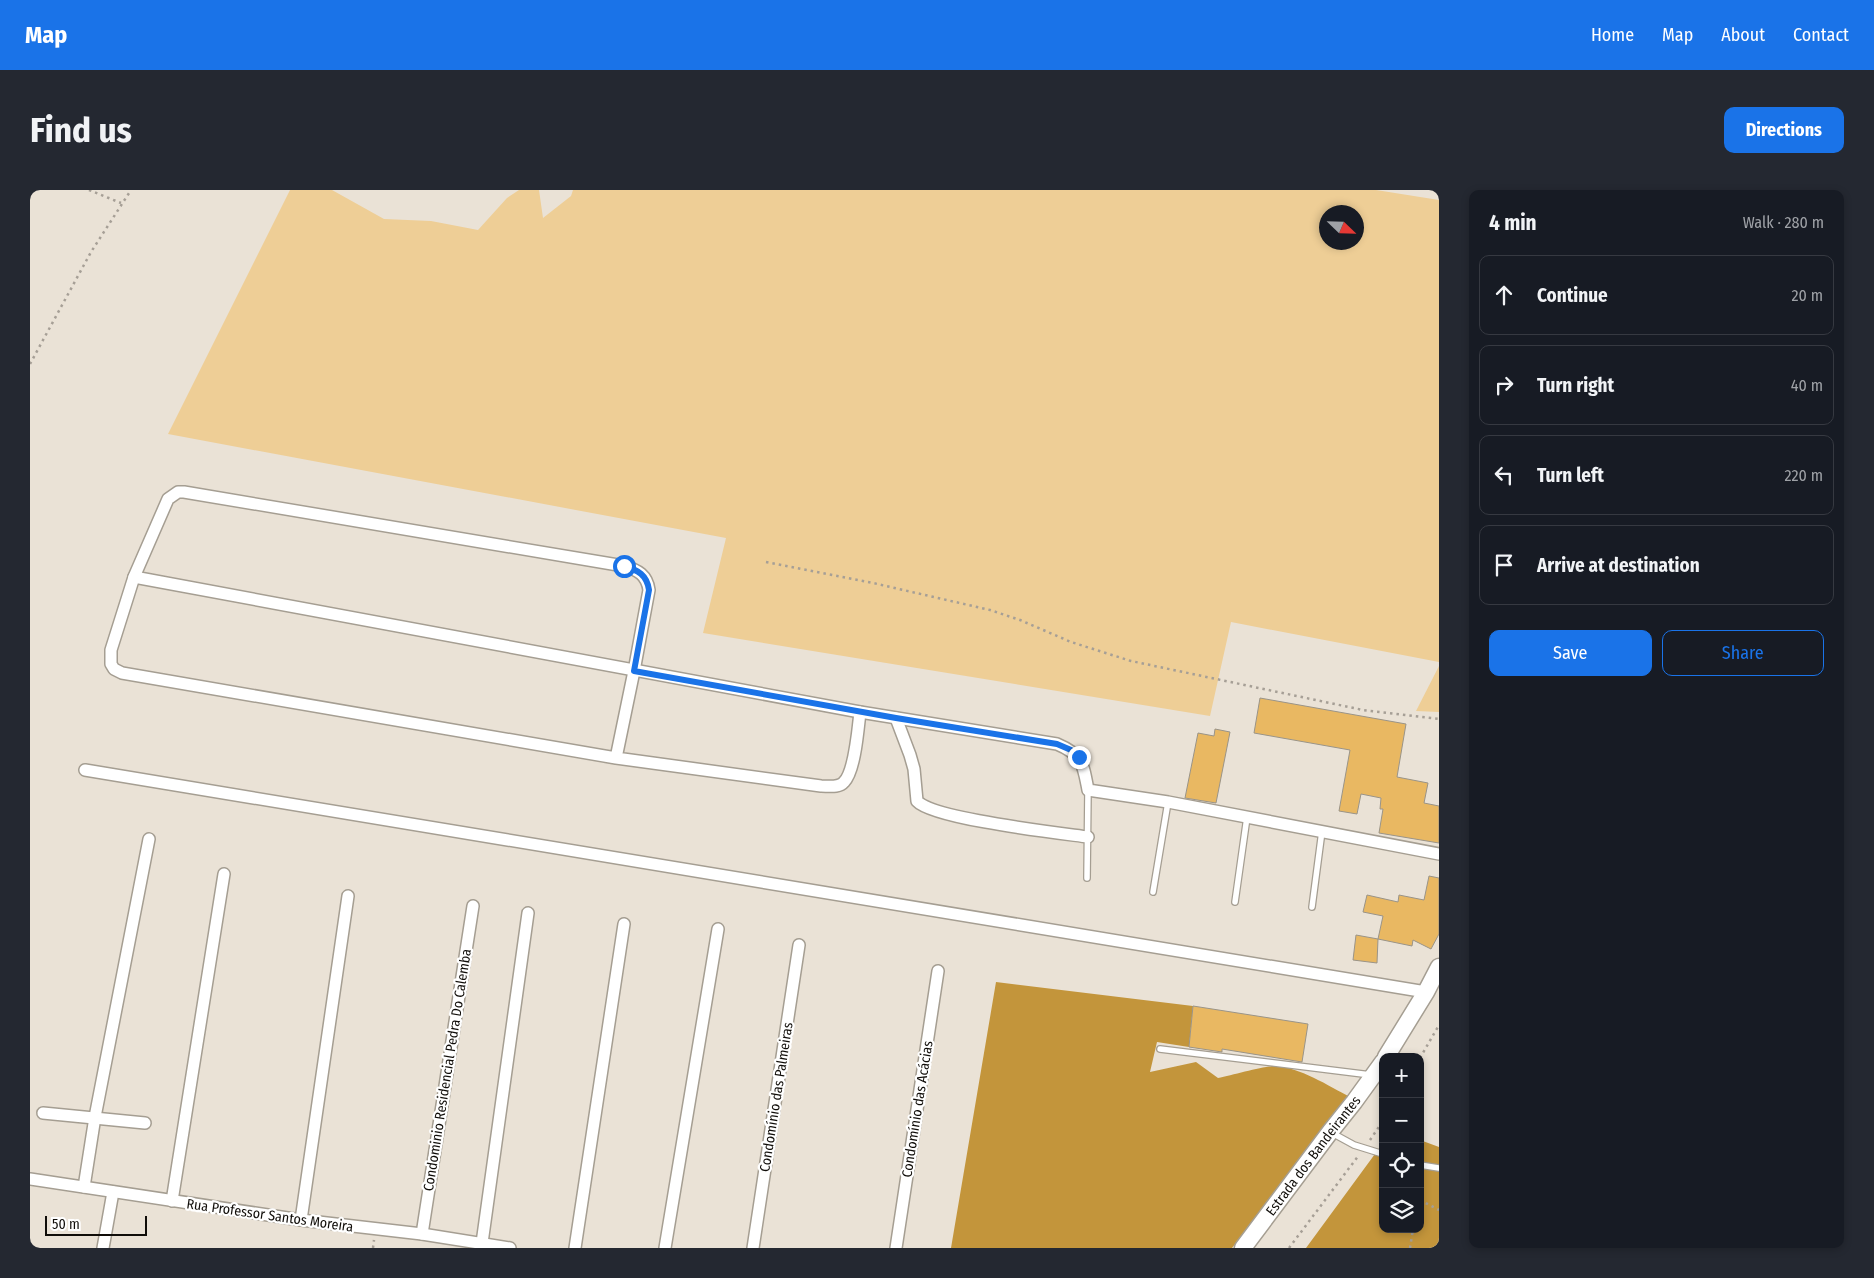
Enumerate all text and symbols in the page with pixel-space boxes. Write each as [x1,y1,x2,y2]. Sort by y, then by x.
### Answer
text: Map [25,21,67,49]
text: Home [1591,24,1634,46]
text: Map [1662,24,1693,46]
text: About [1721,24,1765,46]
text: Contact [1793,24,1849,46]
button: Directions [1724,107,1844,153]
text: Find us [30,109,132,151]
north arrow [1319,205,1364,250]
text: 4 min [1489,210,1537,236]
text: Walk · 280 m [1743,213,1824,232]
icon: ahead [1490,281,1518,309]
text: Continue [1537,284,1608,307]
text: 20 m [1792,286,1823,305]
icon: right [1490,371,1518,399]
text: Turn right [1537,374,1614,397]
text: 40 m [1791,376,1823,395]
icon: left [1490,461,1518,489]
text: Turn left [1537,464,1604,487]
text: 220 m [1784,466,1823,485]
icon: arrive [1490,551,1518,579]
text: Arrive at destination [1537,554,1700,577]
route start [613,555,636,578]
button: Save [1489,630,1652,676]
button: Share [1662,630,1824,676]
route end [1068,746,1091,769]
street label: Condominio Residencial Pedra Do Calemba [420,948,475,1192]
street label: Condomínio das Palmeiras [756,1021,797,1173]
street label: Condomínio das Acácias [898,1039,937,1179]
map controls [1379,1053,1424,1233]
button: + [1379,1053,1424,1098]
street label: Estrada dos Bandeirantes [1262,1093,1365,1219]
button: − [1379,1098,1424,1143]
button: locate [1379,1143,1424,1188]
button: layers [1379,1188,1424,1233]
street label: Rua Professor Santos Moreira [185,1195,355,1236]
scale bar [45,1213,148,1236]
text: 50 m [52,1216,80,1233]

